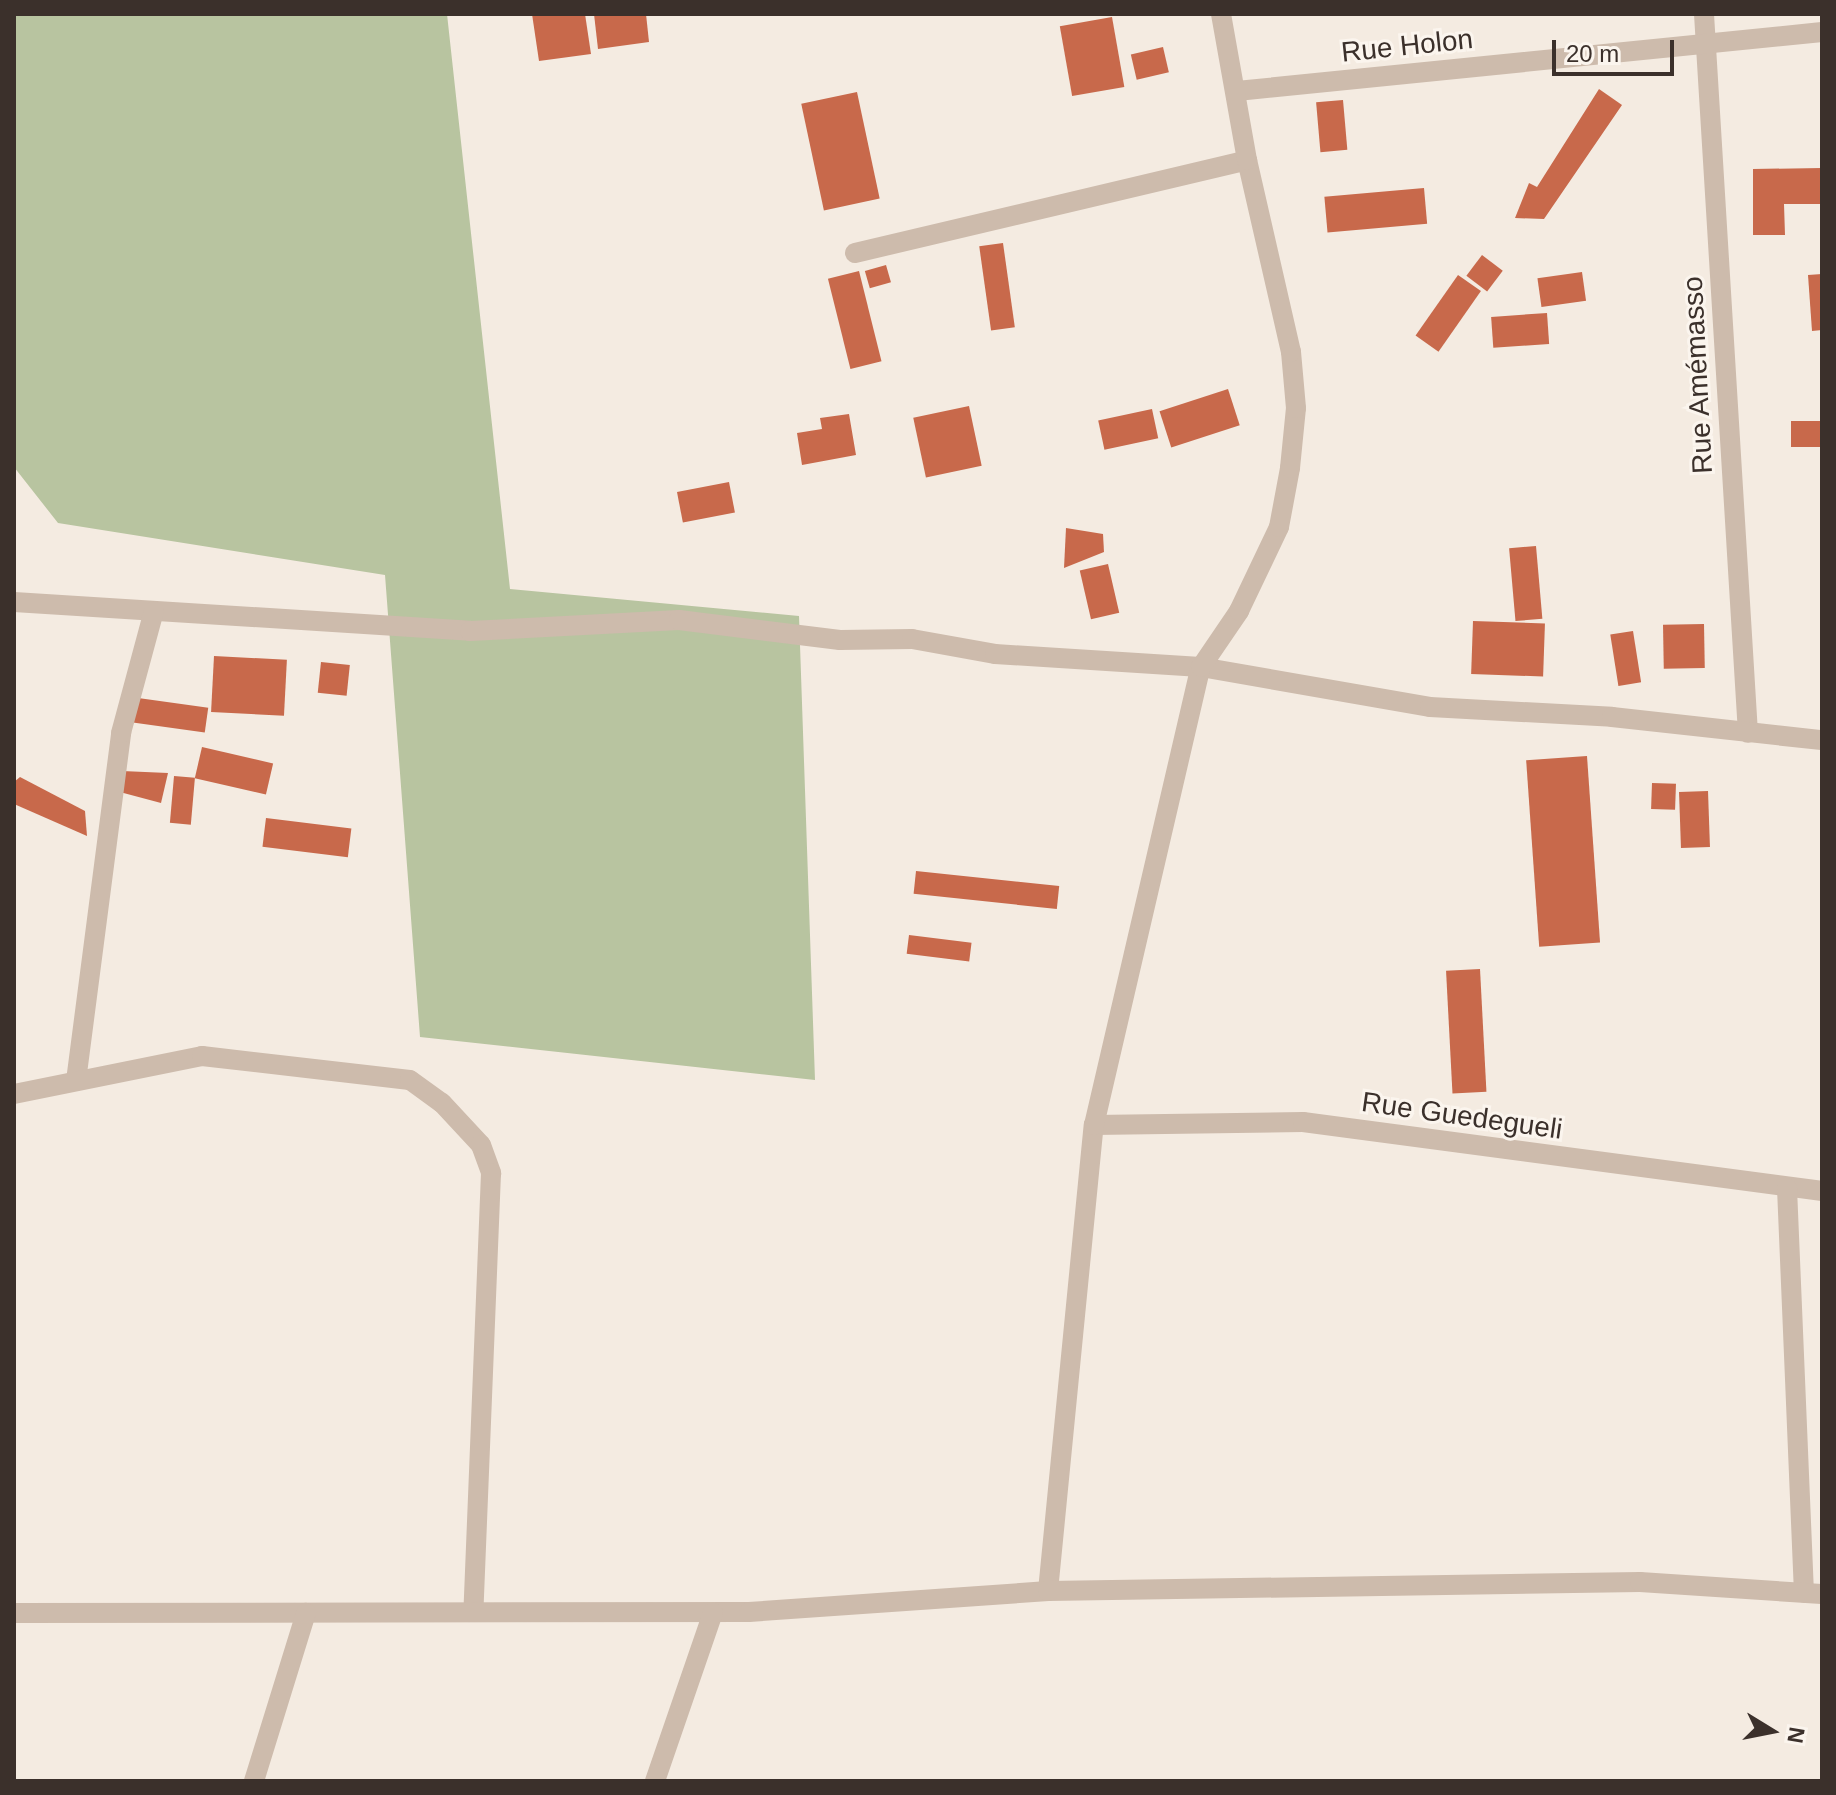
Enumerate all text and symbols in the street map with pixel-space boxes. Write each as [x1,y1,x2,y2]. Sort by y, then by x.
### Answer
street label: Rue Holon [1339,22,1475,70]
scale bar [1556,24,1678,74]
text: 20 m [1566,40,1619,67]
street label: Rue Amémasso [1676,275,1720,475]
street label: Rue Guedegueli [1359,1085,1565,1147]
north arrow [1732,1691,1812,1771]
text: N [1782,1725,1810,1745]

